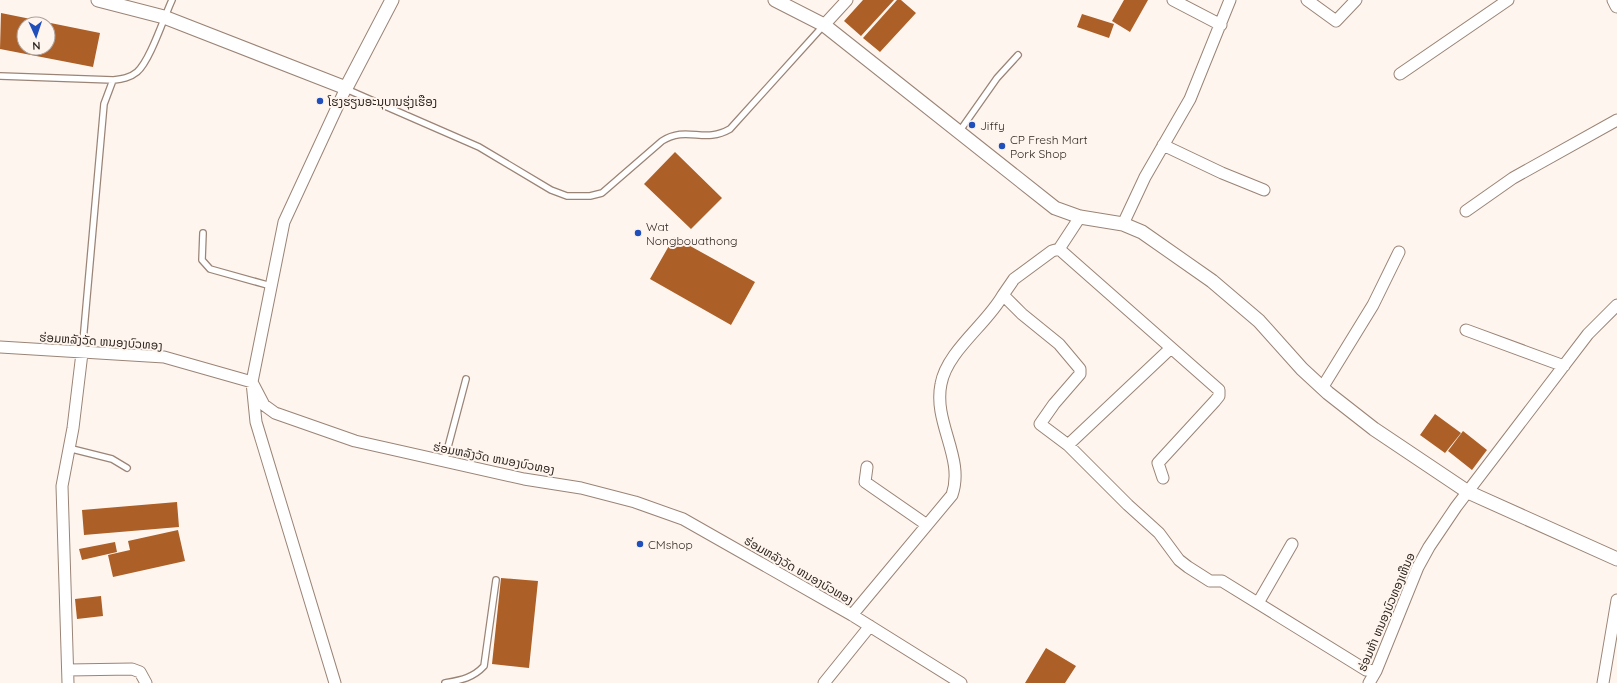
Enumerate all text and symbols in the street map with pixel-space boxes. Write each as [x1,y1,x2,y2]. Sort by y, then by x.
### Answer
north arrow [16,16,56,56]
text: N [32,39,41,53]
place label: ໂຮງຮຽນອະນຸບານຮຸ່ງເຮືອງ [327,94,437,110]
marker: ໂຮງຮຽນອະນຸບານຮຸ່ງເຮືອງ [315,96,325,106]
place label: Jiffy [980,118,1005,133]
marker: Jiffy [967,120,977,130]
place label: CP Fresh Mart Pork Shop [1010,132,1088,161]
marker: CP Fresh Mart Pork Shop [997,141,1007,151]
place label: Wat Nongbouathong [646,219,738,248]
marker: Wat Nongbouathong [633,228,643,238]
street label: ຮ່ອມຫລັງວັດ ຫນອງບົວທອງ [39,329,163,353]
street label: ຮ່ອມຫລັງວັດ ຫນອງບົວທອງ [432,439,556,477]
street label: ຮ່ອມຫລັງວັດ ຫນອງບົວທອງ [742,533,856,607]
place label: CMshop [648,537,693,552]
marker: CMshop [635,539,645,549]
street label: ຮ່ອມຫ້າ ຫນອງບົວທອງເຫືນອ [1354,550,1418,674]

